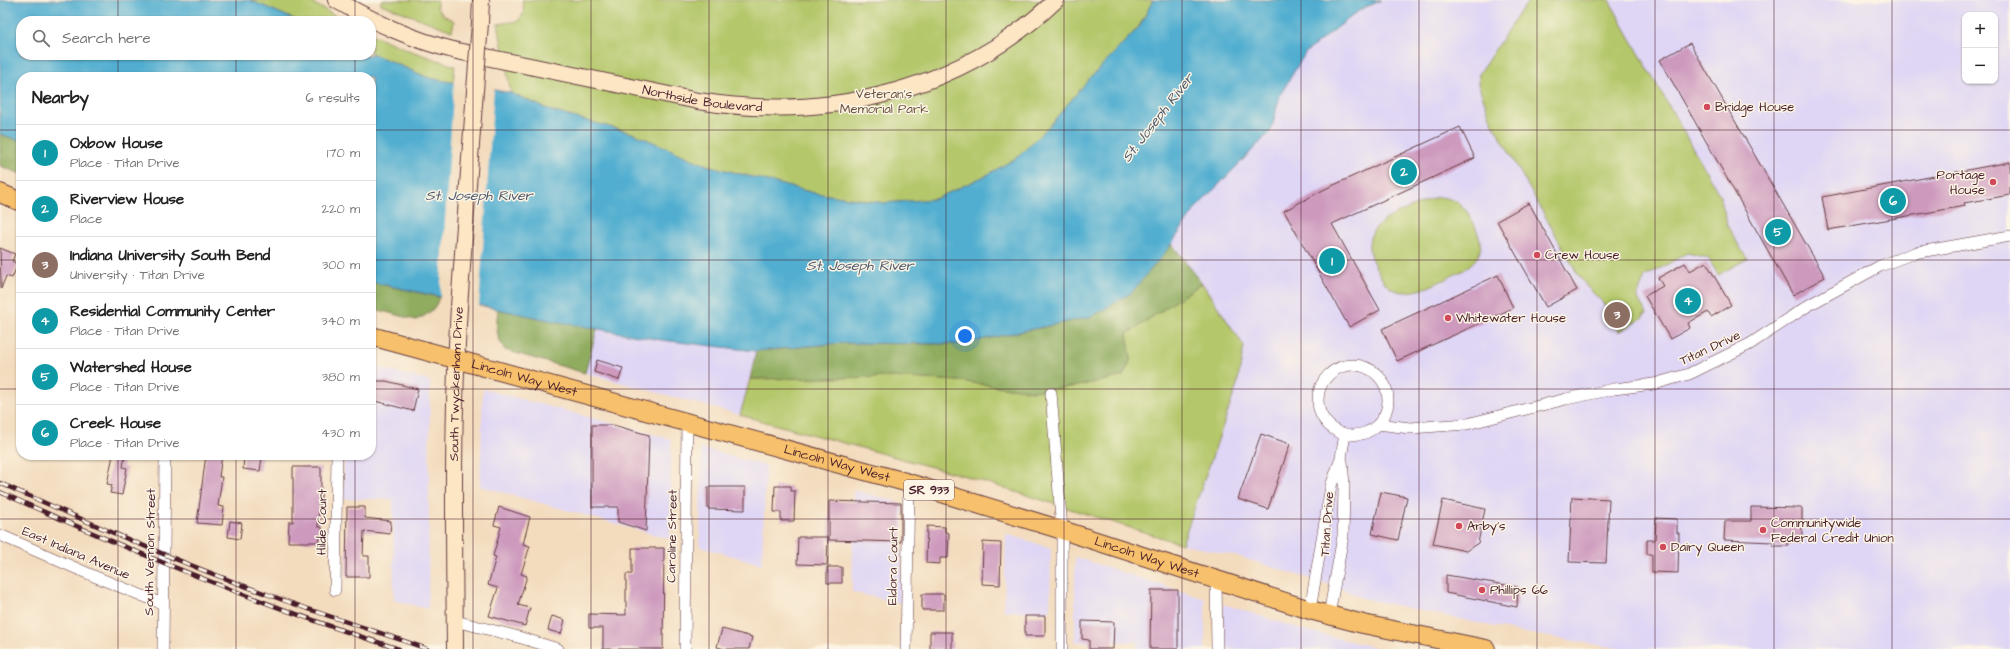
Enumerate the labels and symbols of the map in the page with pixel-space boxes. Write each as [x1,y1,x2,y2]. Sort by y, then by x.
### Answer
water label: St. Joseph River [1117,69,1200,166]
street label: Northside Boulevard [641,81,763,116]
park label: Veteran's Memorial Park [840,85,928,118]
place label: Bridge House [1715,98,1794,117]
marker: Bridge House [1702,102,1712,112]
pin: 2 [1391,157,1417,187]
place label: Portage House [1937,166,1985,199]
marker: Portage House [1988,177,1998,187]
water label: St. Joseph River [425,186,534,206]
pin: 6 [1880,186,1906,216]
pin: 5 [1765,217,1791,247]
pin: 1 [1319,246,1345,276]
place label: Crew House [1545,246,1619,264]
marker: Crew House [1532,250,1542,260]
water label: St. Joseph River [806,256,915,276]
pin: 4 [1675,286,1701,316]
pin: 3 [1604,300,1630,330]
street label: South Twyckenham Drive [445,306,468,461]
place label: Whitewater House [1456,309,1566,327]
marker: Whitewater House [1443,313,1453,323]
your location [955,326,975,346]
street label: Titan Drive [1677,326,1743,370]
street label: Lincoln Way West [469,355,580,401]
street label: Lincoln Way West [782,440,893,487]
road number: SR 933 [904,480,954,500]
street label: South Vernon Street [140,488,160,616]
street label: Hilde Court [312,488,332,555]
street label: Caroline Street [662,489,682,583]
street label: Titan Drive [1316,491,1338,557]
place label: Communitywide Federal Credit Union [1771,514,1894,547]
place label: Arby's [1467,517,1506,536]
marker: Arby's [1454,521,1464,531]
street label: East Indiana Avenue [19,522,133,584]
marker: Communitywide Federal Credit Union [1758,525,1768,535]
street label: Eldora Court [883,526,903,605]
street label: Lincoln Way West [1092,532,1202,583]
place label: Dairy Queen [1671,538,1744,557]
marker: Dairy Queen [1658,542,1668,552]
place label: Phillips 66 [1490,581,1548,599]
marker: Phillips 66 [1477,585,1487,595]

